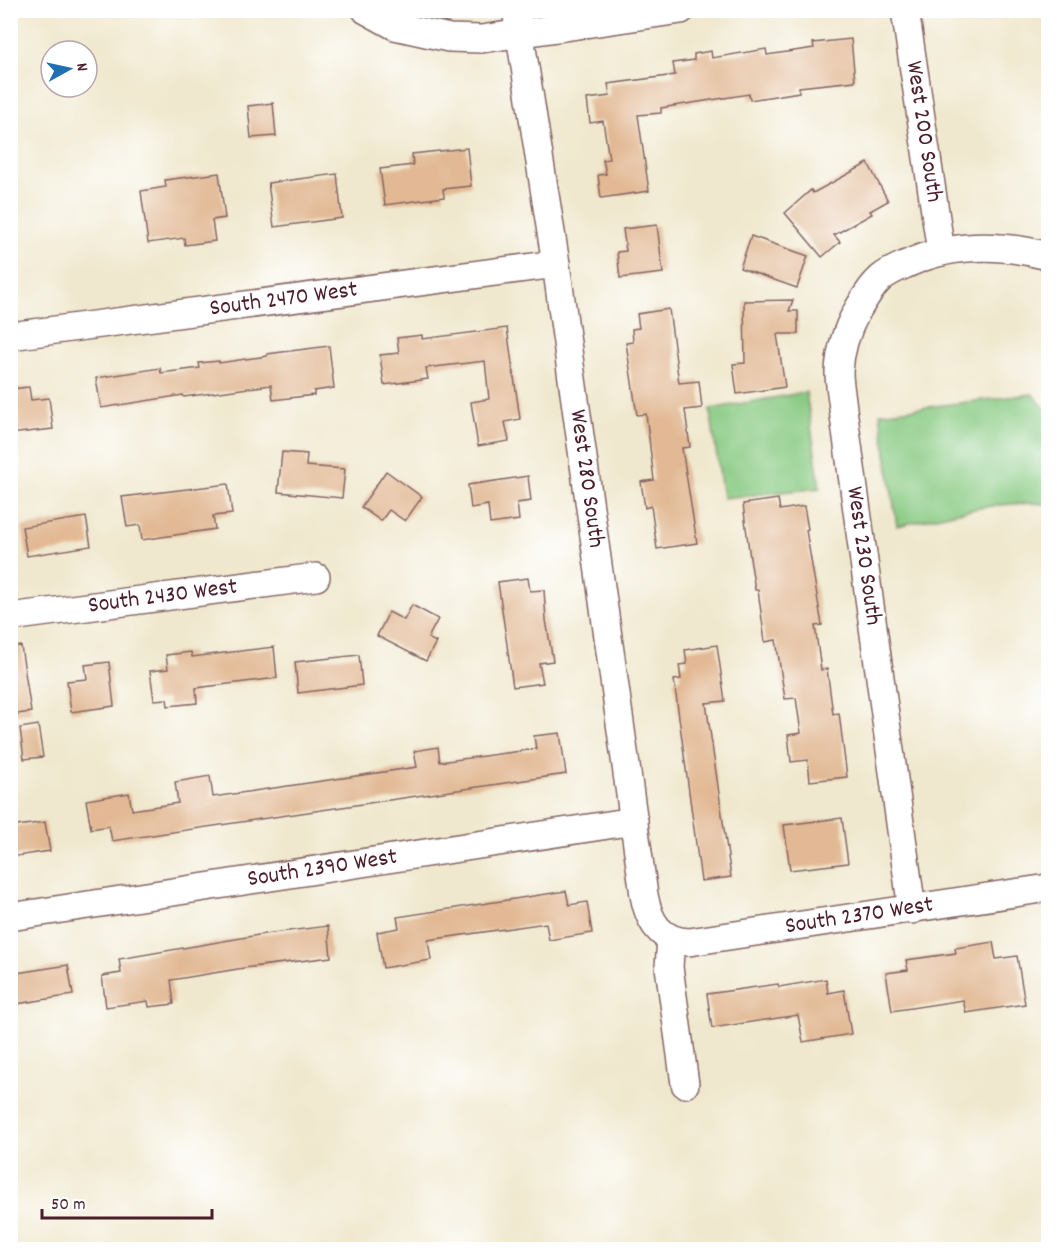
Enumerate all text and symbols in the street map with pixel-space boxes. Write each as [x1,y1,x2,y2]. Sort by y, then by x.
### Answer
north arrow [39,39,99,99]
street label: West 200 South [896,59,950,205]
text: N [69,62,93,73]
street label: South 2470 West [208,273,360,326]
street label: West 280 South [560,408,612,550]
street label: West 230 South [836,484,890,628]
street label: South 2430 West [86,570,239,624]
street label: South 2390 West [245,841,400,897]
street label: South 2370 West [783,888,936,944]
scale bar [42,1182,212,1220]
text: 50 m [51,1193,86,1218]

